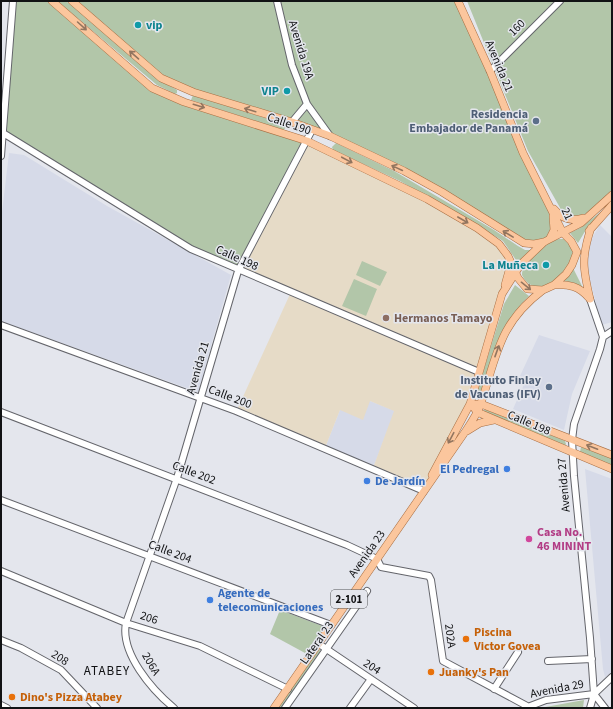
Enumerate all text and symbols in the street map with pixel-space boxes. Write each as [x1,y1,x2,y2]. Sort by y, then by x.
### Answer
street label: 160 [505,16,529,40]
place label: vip [146,17,163,34]
street label: Avenida 19A [284,18,318,82]
marker: vip [133,20,143,30]
one-way arrow [76,22,87,31]
street label: Avenida 21 [481,38,517,94]
one-way arrow [129,51,139,60]
place label: VIP [261,83,279,100]
marker: VIP [282,86,292,96]
one-way arrow [193,103,205,111]
one-way arrow [244,106,257,113]
place label: Residencia Embajador de Panamá [409,106,528,137]
street label: Calle 190 [265,109,313,139]
marker: Residencia Embajador de Panamá [531,116,541,126]
one-way arrow [341,157,353,165]
one-way arrow [391,164,403,171]
street label: 21 [557,205,577,223]
one-way arrow [457,216,469,224]
one-way arrow [503,230,514,238]
street label: Calle 198 [213,241,261,275]
place label: La Muñeca [482,257,538,274]
marker: La Muñeca [541,260,551,270]
one-way arrow [521,281,531,290]
place label: Hermanos Tamayo [394,310,493,327]
marker: Hermanos Tamayo [381,313,391,323]
street label: Avenida 21 [182,339,214,397]
one-way arrow [493,345,501,357]
place label: Instituto Finlay de Vacunas (IFV) [455,372,542,403]
street label: Calle 200 [206,381,254,413]
marker: Instituto Finlay de Vacunas (IFV) [544,382,554,392]
street label: Calle 198 [505,406,553,440]
one-way arrow [447,432,454,444]
one-way arrow [586,443,598,451]
street label: Calle 202 [170,457,218,489]
street label: Avenida 27 [553,457,575,513]
place label: El Pedregal [440,461,500,478]
marker: El Pedregal [502,464,512,474]
place label: De Jardín [375,473,426,490]
marker: De Jardín [362,476,372,486]
place label: Casa No. 46 MININT [537,524,591,555]
street label: Avenida 23 [344,527,390,581]
marker: Casa No. 46 MININT [524,534,534,544]
street label: Calle 204 [146,536,194,568]
place label: Agente de telecomunicaciones [217,585,323,616]
road number: 2-101 [331,590,367,608]
marker: Agente de telecomunicaciones [205,595,215,605]
street label: 206 [138,607,160,629]
street label: Lateral 23 [296,618,338,668]
street label: 202A [440,623,460,650]
place label: Piscina Victor Govea [473,624,541,655]
marker: Piscina Victor Govea [461,634,471,644]
street label: 208 [48,646,72,670]
street label: 206A [138,649,165,679]
street label: 204 [360,655,384,679]
district label: ATABEY [84,662,130,680]
place label: Juanky's Pan [439,664,509,681]
marker: Juanky's Pan [426,667,436,677]
street label: Avenida 29 [529,675,585,703]
place label: Dino's Pizza Atabey [20,689,123,706]
marker: Dino's Pizza Atabey [7,692,17,702]

